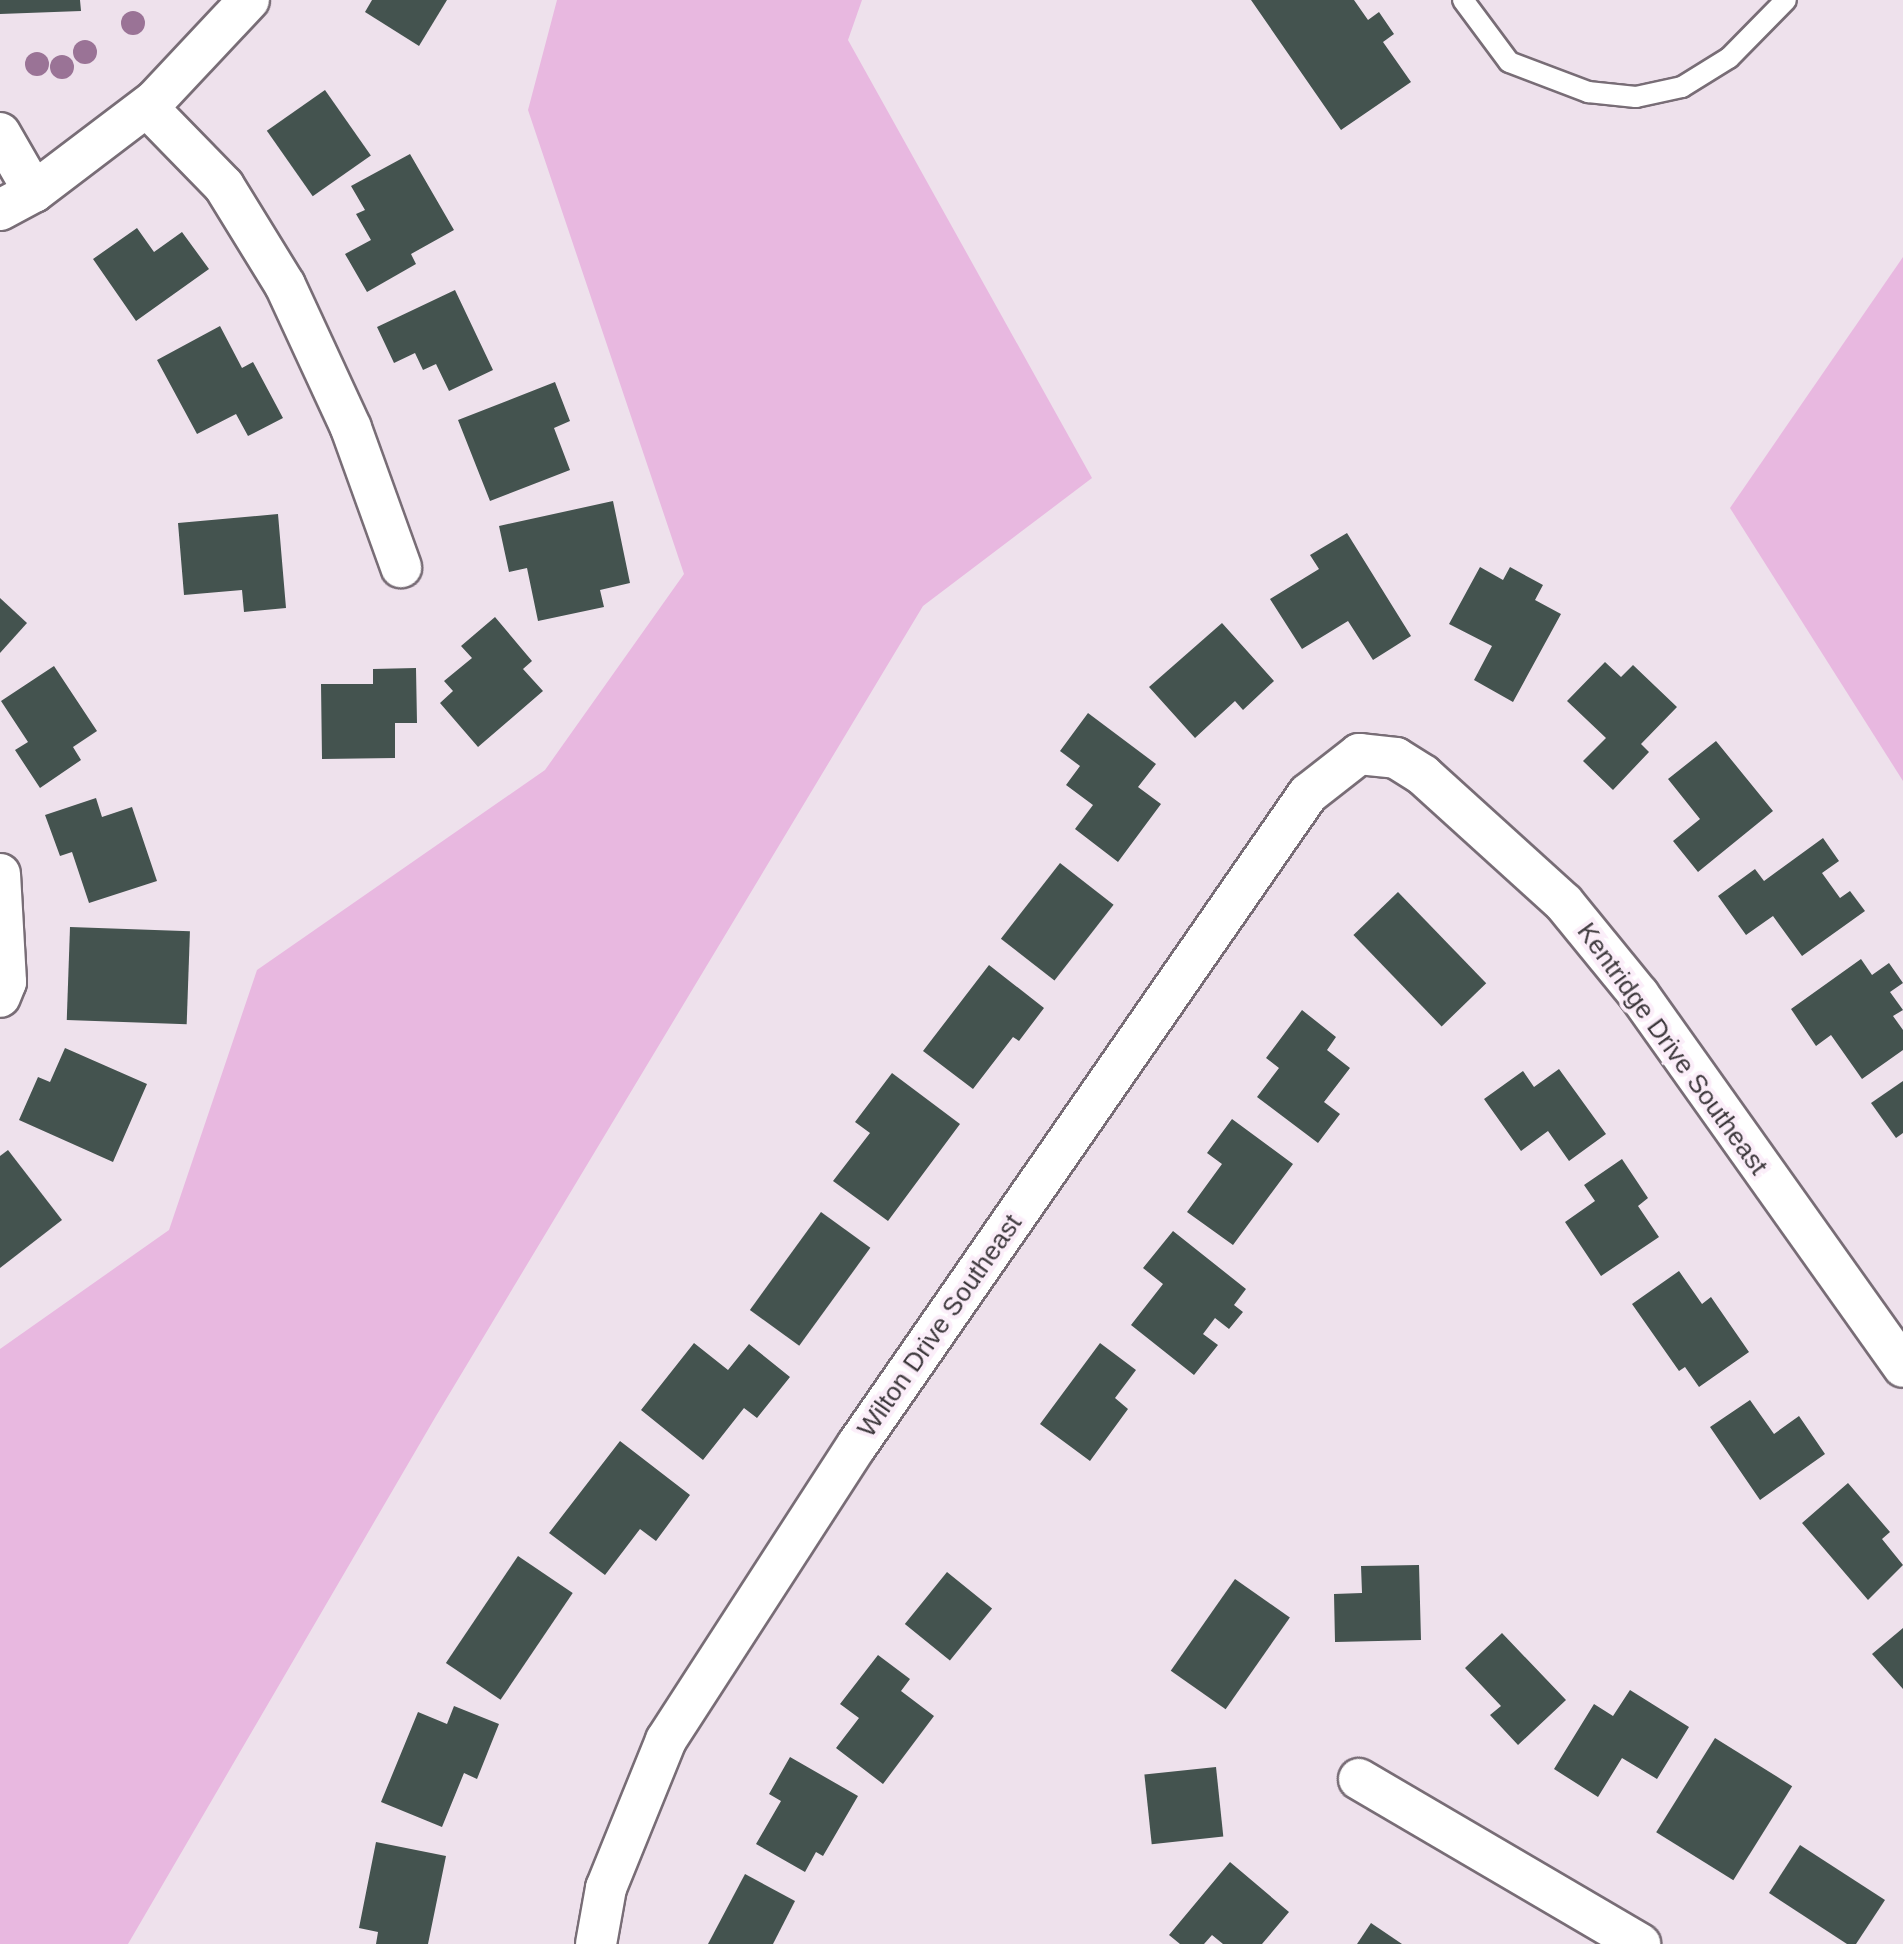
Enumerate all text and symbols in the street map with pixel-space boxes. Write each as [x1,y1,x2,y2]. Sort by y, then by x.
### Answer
street label: Kentridge Drive Southeast [1570,917,1774,1181]
street label: Wilton Drive Southeast [851,1209,1029,1443]

